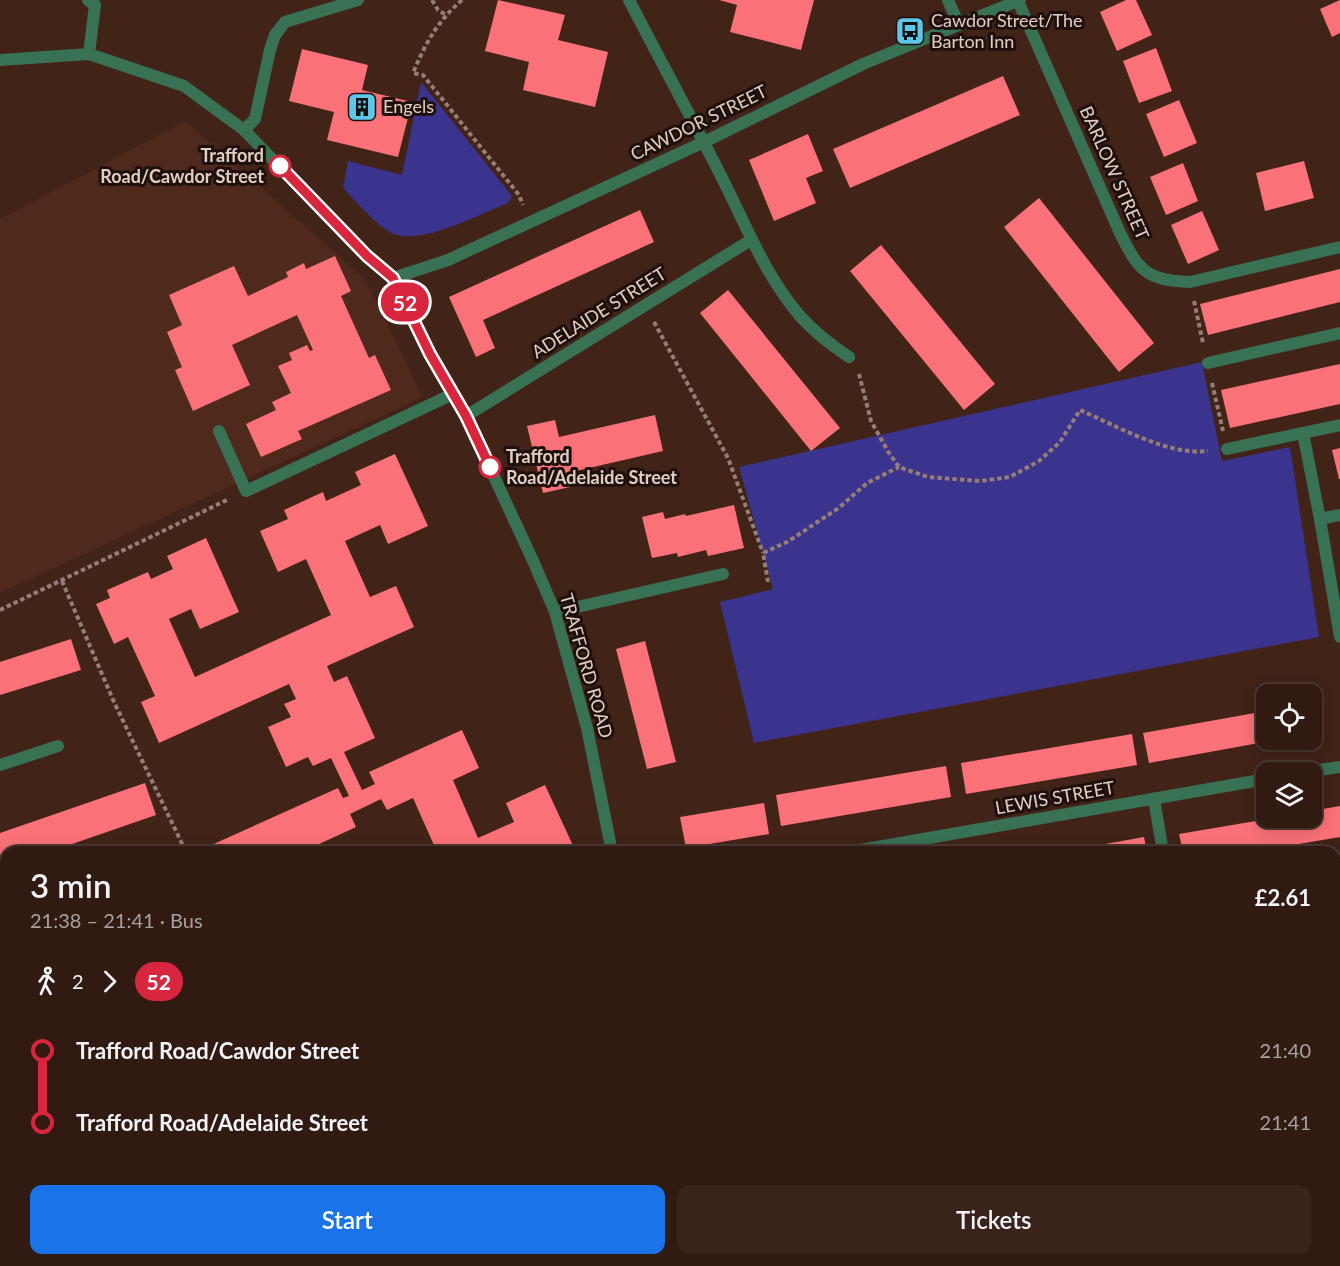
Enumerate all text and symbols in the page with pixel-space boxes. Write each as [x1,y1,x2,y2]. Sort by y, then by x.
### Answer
place label: Cawdor Street/The Barton Inn [931,9,1083,52]
bus stop icon: Cawdor Street/The Barton Inn [894,15,926,47]
street label: CAWDOR STREET [627,79,771,165]
building icon: Engels [346,91,378,123]
place label: Engels [383,95,434,117]
street label: BARLOW STREET [1076,102,1154,243]
place label: Trafford Road/Cawdor Street [100,144,264,187]
marker: Trafford Road/Cawdor Street [269,155,291,177]
street label: ADELAIDE STREET [527,262,670,362]
line badge: 52 [378,282,432,322]
text: 52 [393,290,417,315]
place label: Trafford Road/Adelaide Street [506,445,677,488]
marker: Trafford Road/Adelaide Street [479,456,501,478]
street label: TRAFFORD ROAD [556,591,618,741]
map controls [1256,684,1322,828]
button: locate [1256,684,1322,750]
button: layers [1256,762,1322,828]
street label: LEWIS STREET [993,776,1117,818]
text: 3 min [30,865,111,905]
text: £2.61 [1255,884,1311,911]
text: 21:38 – 21:41 · Bus [30,908,203,932]
icon: walk [30,965,63,998]
icon: forward [93,965,126,998]
text: 2 [72,969,84,993]
text: 52 [147,969,171,994]
text: Trafford Road/Cawdor Street [76,1037,359,1064]
text: 21:40 [1260,1038,1311,1062]
text: Trafford Road/Adelaide Street [76,1109,368,1136]
text: 21:41 [1260,1110,1311,1134]
button: Start [30,1185,665,1254]
button: Tickets [677,1185,1311,1254]

